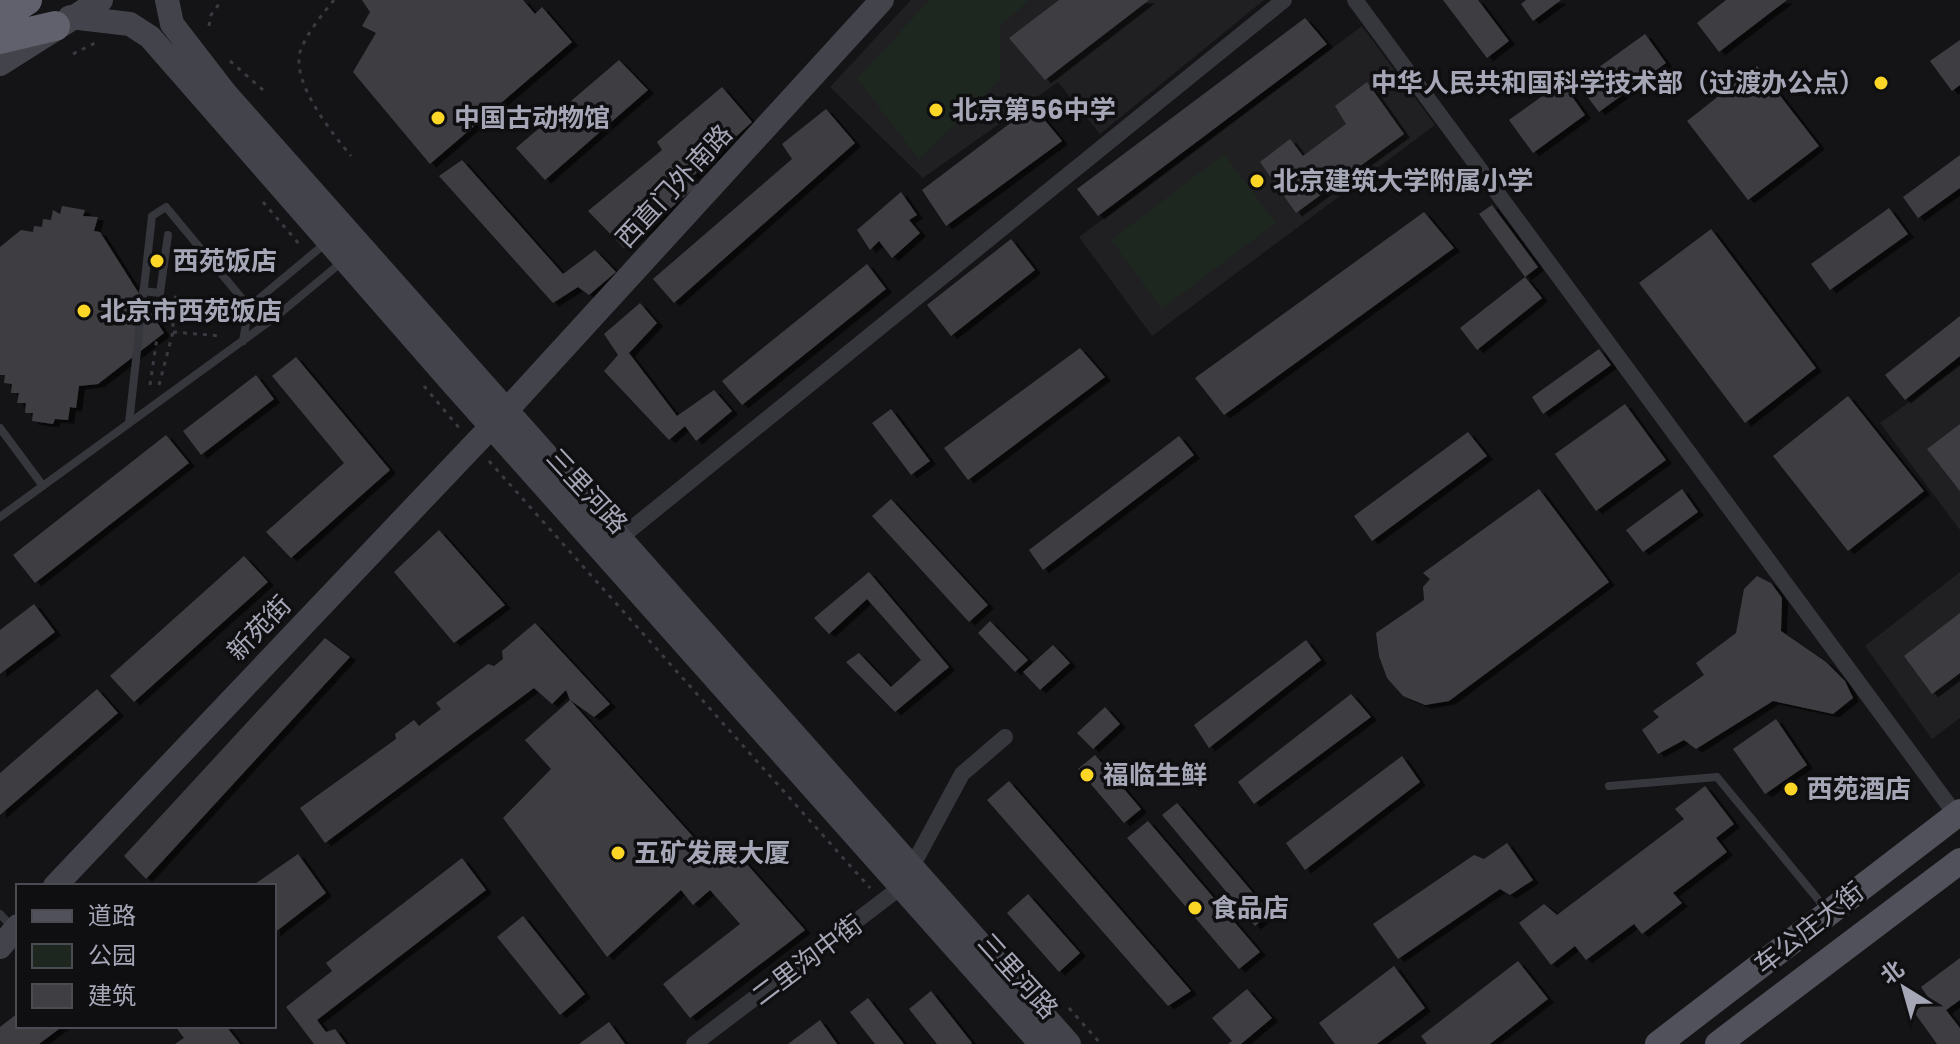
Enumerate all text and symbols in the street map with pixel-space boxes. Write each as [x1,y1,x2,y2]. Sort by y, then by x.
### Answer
place label: 中华人民共和国科学技术部（过渡办公点） [1371,65,1865,101]
marker: 中华人民共和国科学技术部（过渡办公点） [1872,74,1890,92]
place label: 北京第56中学 [952,92,1115,128]
place label: 中国古动物馆 [454,100,610,136]
marker: 北京第56中学 [927,101,945,119]
marker: 中国古动物馆 [429,109,447,127]
street label: 西直门外南路 [608,117,740,255]
place label: 北京建筑大学附属小学 [1273,163,1533,199]
marker: 北京建筑大学附属小学 [1248,172,1266,190]
place label: 西苑饭店 [173,243,277,279]
marker: 西苑饭店 [148,252,166,270]
place label: 北京市西苑饭店 [100,293,282,329]
marker: 北京市西苑饭店 [75,302,93,320]
street label: 三里河路 [538,441,636,541]
street label: 新苑街 [219,587,299,669]
place label: 福临生鲜 [1103,757,1207,793]
marker: 福临生鲜 [1078,766,1096,784]
place label: 西苑酒店 [1807,771,1911,807]
marker: 西苑酒店 [1782,780,1800,798]
place label: 五矿发展大厦 [634,835,790,871]
marker: 五矿发展大厦 [609,844,627,862]
street label: 车公庄大街 [1747,874,1871,982]
legend [16,884,276,1028]
place label: 食品店 [1211,890,1289,926]
text: 道路 [88,899,136,932]
marker: 食品店 [1186,899,1204,917]
street label: 二里沟中街 [744,907,870,1013]
street label: 三里河路 [970,925,1066,1027]
text: 公园 [88,939,136,972]
north arrow [1864,948,1944,1028]
text: 北 [1874,953,1910,991]
text: 建筑 [88,979,136,1012]

